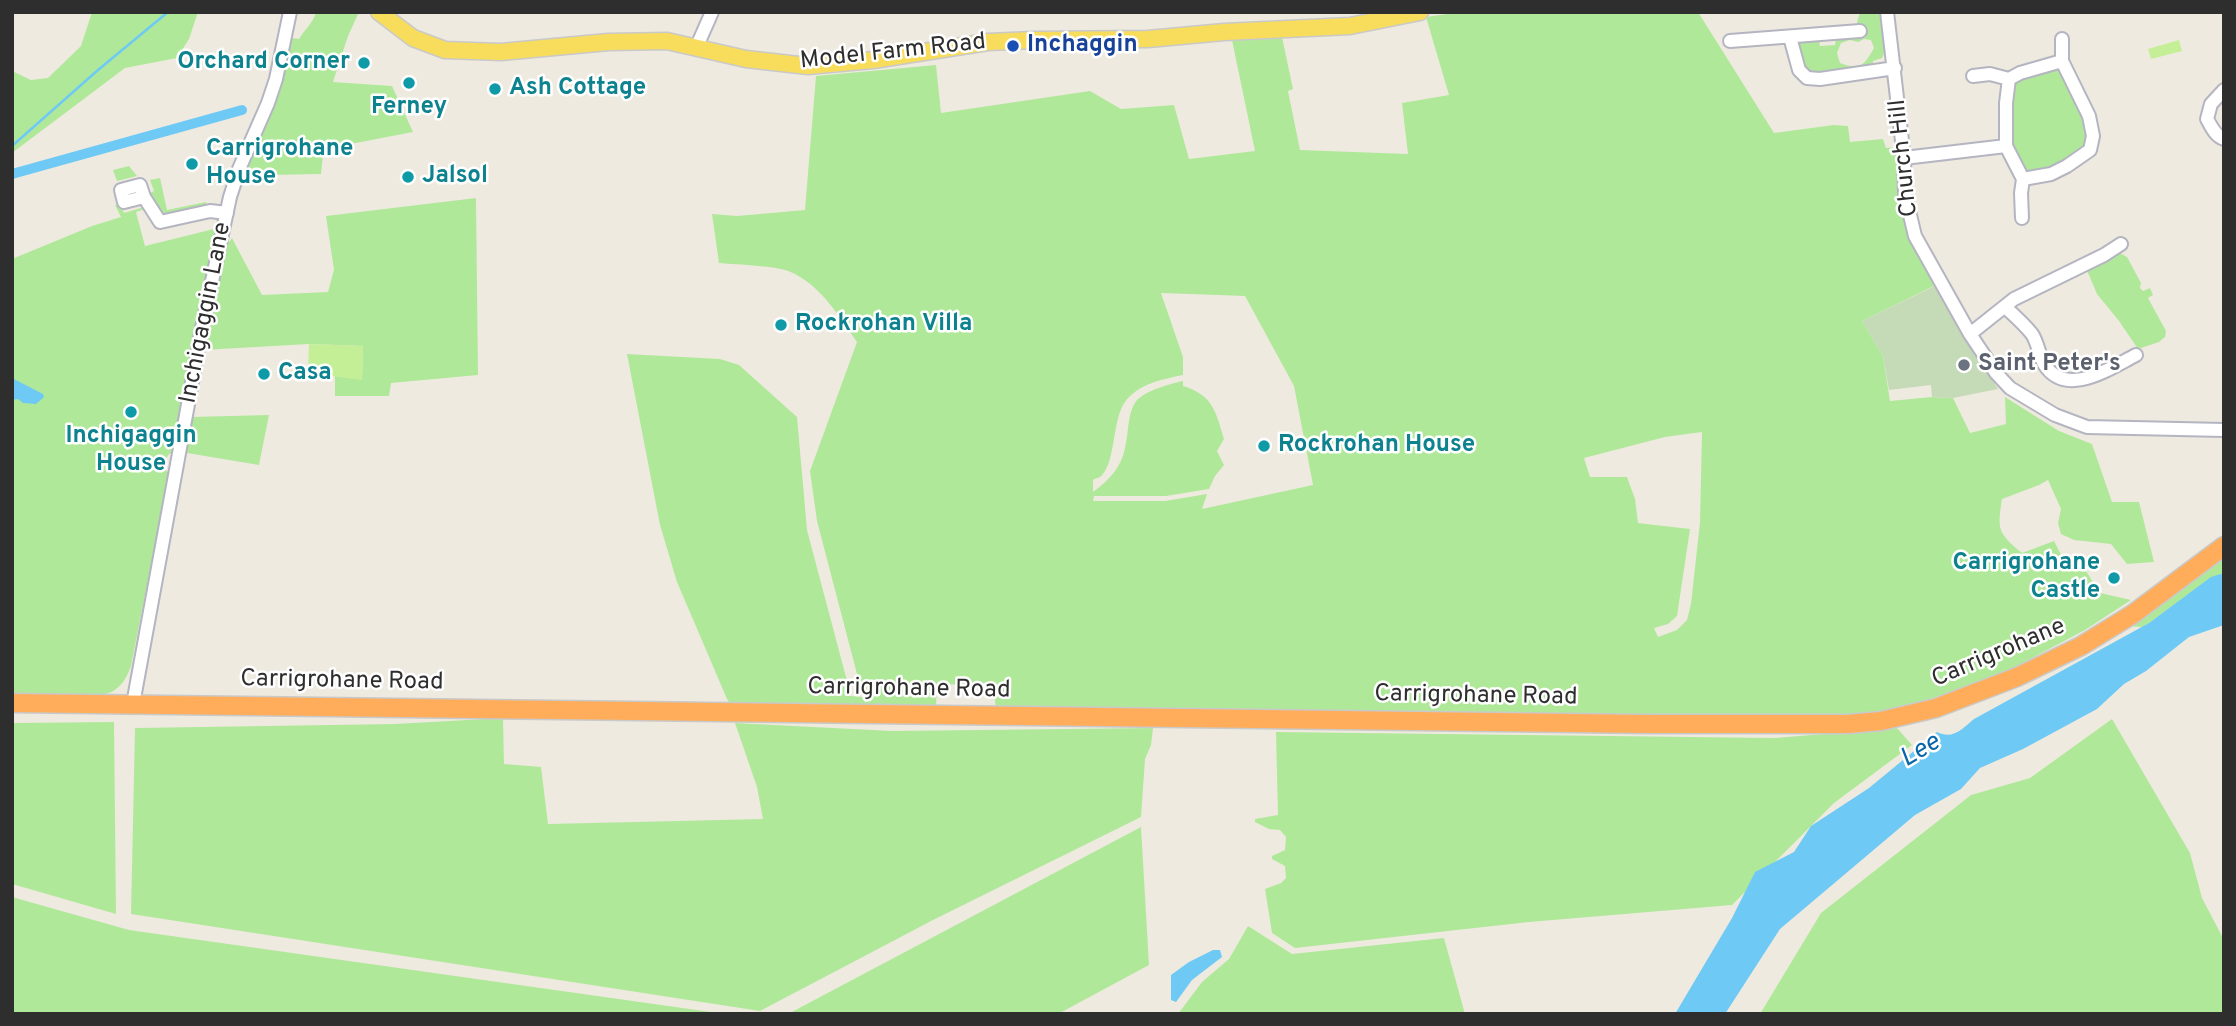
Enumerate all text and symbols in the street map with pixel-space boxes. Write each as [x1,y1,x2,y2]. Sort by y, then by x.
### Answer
street label: Model Farm Road [799,29,987,77]
place label: Inchaggin [1027,32,1138,60]
marker: Inchaggin [1005,38,1021,54]
place label: Orchard Corner [177,49,350,77]
marker: Orchard Corner [356,55,372,71]
marker: Ferney [401,75,417,91]
place label: Ash Cottage [509,75,646,103]
marker: Ash Cottage [487,81,503,97]
place label: Ferney [371,94,447,122]
street label: Church Hill [1885,98,1925,218]
place label: Carrigrohane House [206,136,353,192]
marker: Carrigrohane House [184,156,200,172]
place label: Jalsol [422,163,488,191]
marker: Jalsol [400,169,416,185]
street label: Inchigaggin Lane [175,220,239,406]
place label: Rockrohan Villa [795,311,972,339]
marker: Rockrohan Villa [773,317,789,333]
place label: Saint Peter's [1978,351,2121,379]
marker: Saint Peter's [1956,357,1972,373]
place label: Casa [278,360,332,388]
marker: Casa [256,366,272,382]
marker: Inchigaggin House [123,404,139,420]
place label: Inchigaggin House [65,423,197,479]
place label: Rockrohan House [1278,432,1475,460]
marker: Rockrohan House [1256,438,1272,454]
place label: Carrigrohane Castle [1953,550,2100,606]
marker: Carrigrohane Castle [2106,570,2122,586]
street label: Carrigrohane [1928,613,2070,695]
street label: Carrigrohane Road [240,666,444,698]
street label: Carrigrohane Road [807,674,1011,706]
street label: Carrigrohane Road [1374,681,1578,713]
water label: Lee [1895,728,1947,776]

